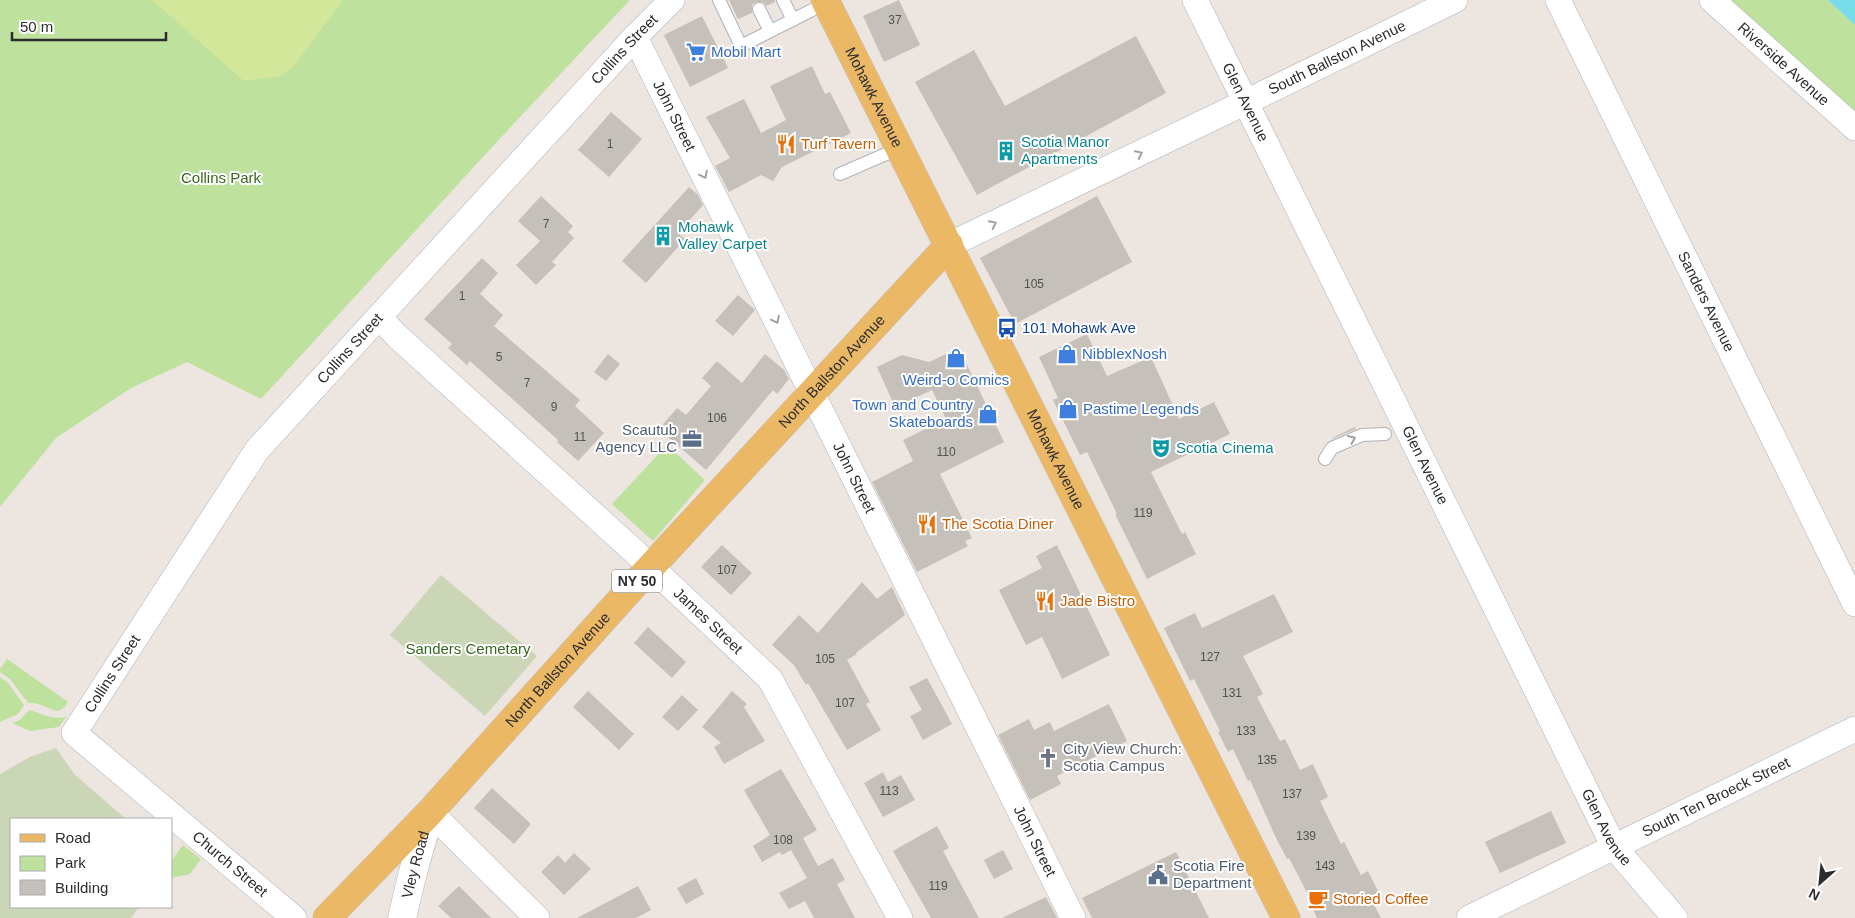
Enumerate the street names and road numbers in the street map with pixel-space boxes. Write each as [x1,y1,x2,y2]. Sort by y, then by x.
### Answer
street label: Collins Street [587,10,661,87]
street label: South Ballston Avenue [1265,16,1408,98]
street label: Riverside Avenue [1735,18,1833,109]
street label: Mohawk Avenue [842,44,907,150]
street label: Glen Avenue [1219,60,1273,144]
street label: John Street [650,77,700,154]
street label: Sanders Avenue [1675,248,1739,354]
street label: Collins Street [313,309,386,387]
street label: North Ballston Avenue [775,311,888,431]
street label: Mohawk Avenue [1024,406,1088,512]
street label: Glen Avenue [1399,423,1452,507]
street label: John Street [830,439,880,516]
road number: NY 50 [612,570,662,592]
street label: James Street [670,584,747,658]
street label: North Ballston Avenue [502,609,613,730]
street label: Collins Street [81,631,144,716]
street label: South Ten Broeck Street [1639,753,1793,840]
street label: Glen Avenue [1579,786,1635,869]
street label: John Street [1011,803,1060,880]
street label: Church Street [189,827,272,900]
street label: Vley Road [398,829,432,900]

